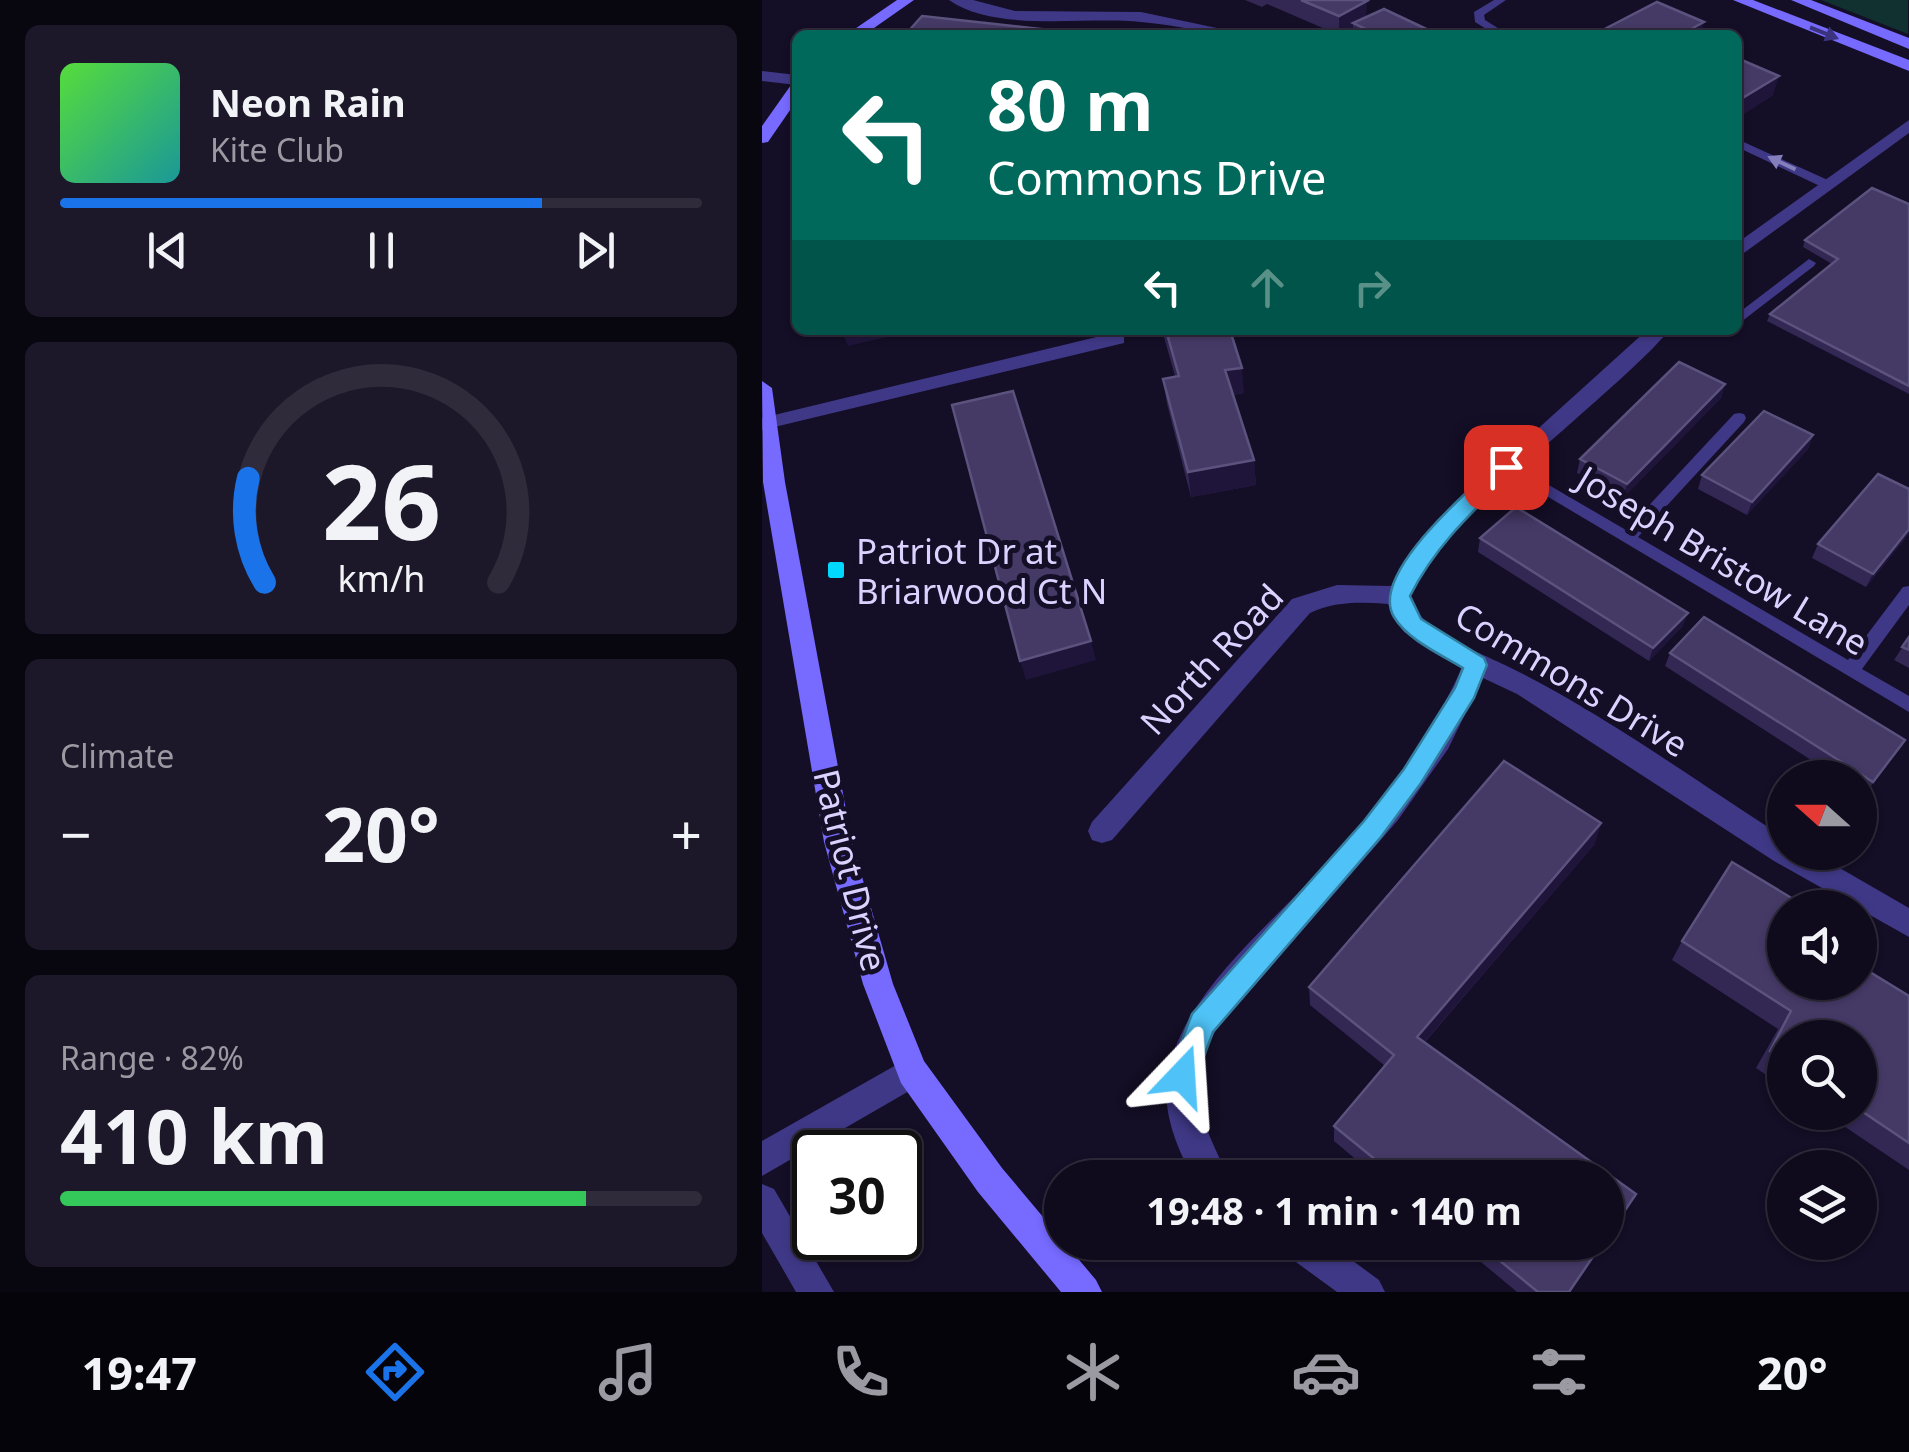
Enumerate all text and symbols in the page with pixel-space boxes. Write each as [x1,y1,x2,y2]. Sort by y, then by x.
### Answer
one-way arrow [1810,26,1840,42]
text: 80 m [987,56,1154,152]
icon: left [822,70,952,200]
text: Neon Rain [210,76,406,128]
text: Kite Club [210,128,344,171]
text: Commons Drive [987,147,1326,208]
one-way arrow [1767,154,1796,171]
icon: previous [140,223,195,278]
icon: pause [354,223,409,278]
icon: next [568,223,623,278]
icon: left [1135,260,1190,315]
icon: ahead [1240,260,1295,315]
icon: right [1345,260,1400,315]
pin [1464,425,1549,510]
text: 26 [322,429,440,570]
icon: arrive [1479,440,1534,495]
street label: Joseph Bristow Lane [1566,453,1877,666]
place label: Patriot Dr at Briarwood Ct N [856,527,1107,614]
text: km/h [337,554,425,602]
marker: Patriot Dr at Briarwood Ct N [825,559,847,581]
street label: North Road [1129,574,1293,744]
street label: Commons Drive [1447,591,1697,767]
text: Climate [60,734,174,777]
north arrow [1767,760,1877,870]
map controls [1767,760,1877,1260]
street label: Patriot Drive [803,764,899,976]
text: 20° [322,782,440,884]
text: − [60,796,91,871]
text: + [671,796,702,871]
button: sound [1767,890,1877,1000]
button: search [1767,1020,1877,1130]
position arrow [1130,1024,1234,1128]
text: Range · 82% [60,1036,244,1079]
text: 410 km [60,1084,328,1186]
speed limit sign: 30 [792,1130,922,1260]
button: layers [1767,1150,1877,1260]
text: 19:48 · 1 min · 140 m [1146,1184,1522,1236]
icon: directions [360,1337,430,1407]
icon: music [593,1337,663,1407]
icon: phone [826,1337,896,1407]
icon: climate [1058,1337,1128,1407]
icon: car [1291,1337,1361,1407]
icon: filters [1524,1337,1594,1407]
text: 19:47 [81,1342,197,1403]
text: 20° [1757,1342,1828,1403]

